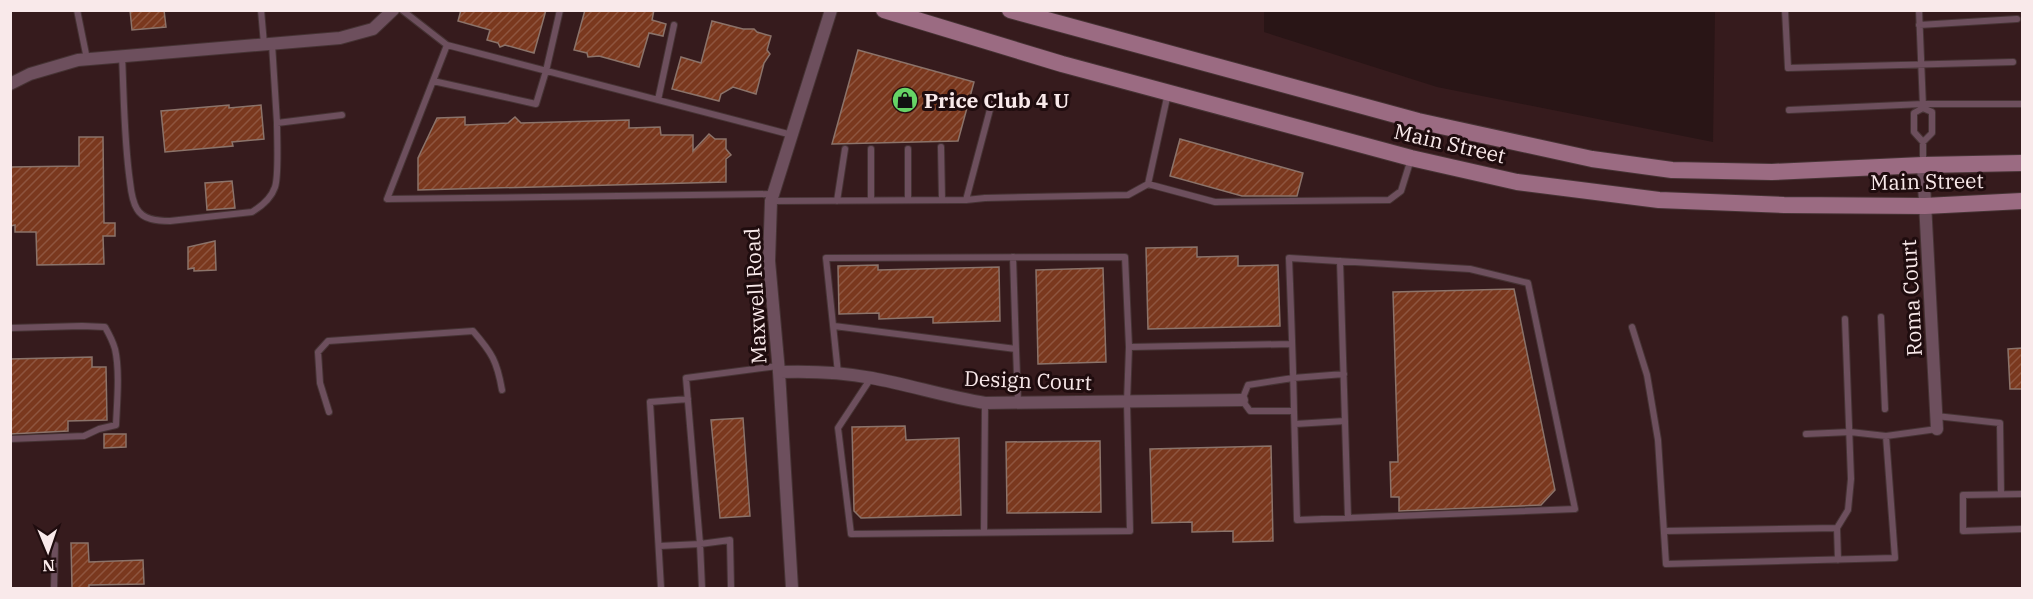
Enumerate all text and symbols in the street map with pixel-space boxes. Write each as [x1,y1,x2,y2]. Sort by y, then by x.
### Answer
shop icon: Price Club 4 U [890,85,920,115]
place label: Price Club 4 U [924,86,1069,114]
street label: Main Street [1391,117,1509,169]
street label: Main Street [1870,166,1984,196]
street label: Maxwell Road [737,227,773,365]
street label: Roma Court [1894,239,1928,357]
street label: Design Court [964,364,1092,396]
north arrow [18,521,78,581]
text: N [42,556,55,576]

